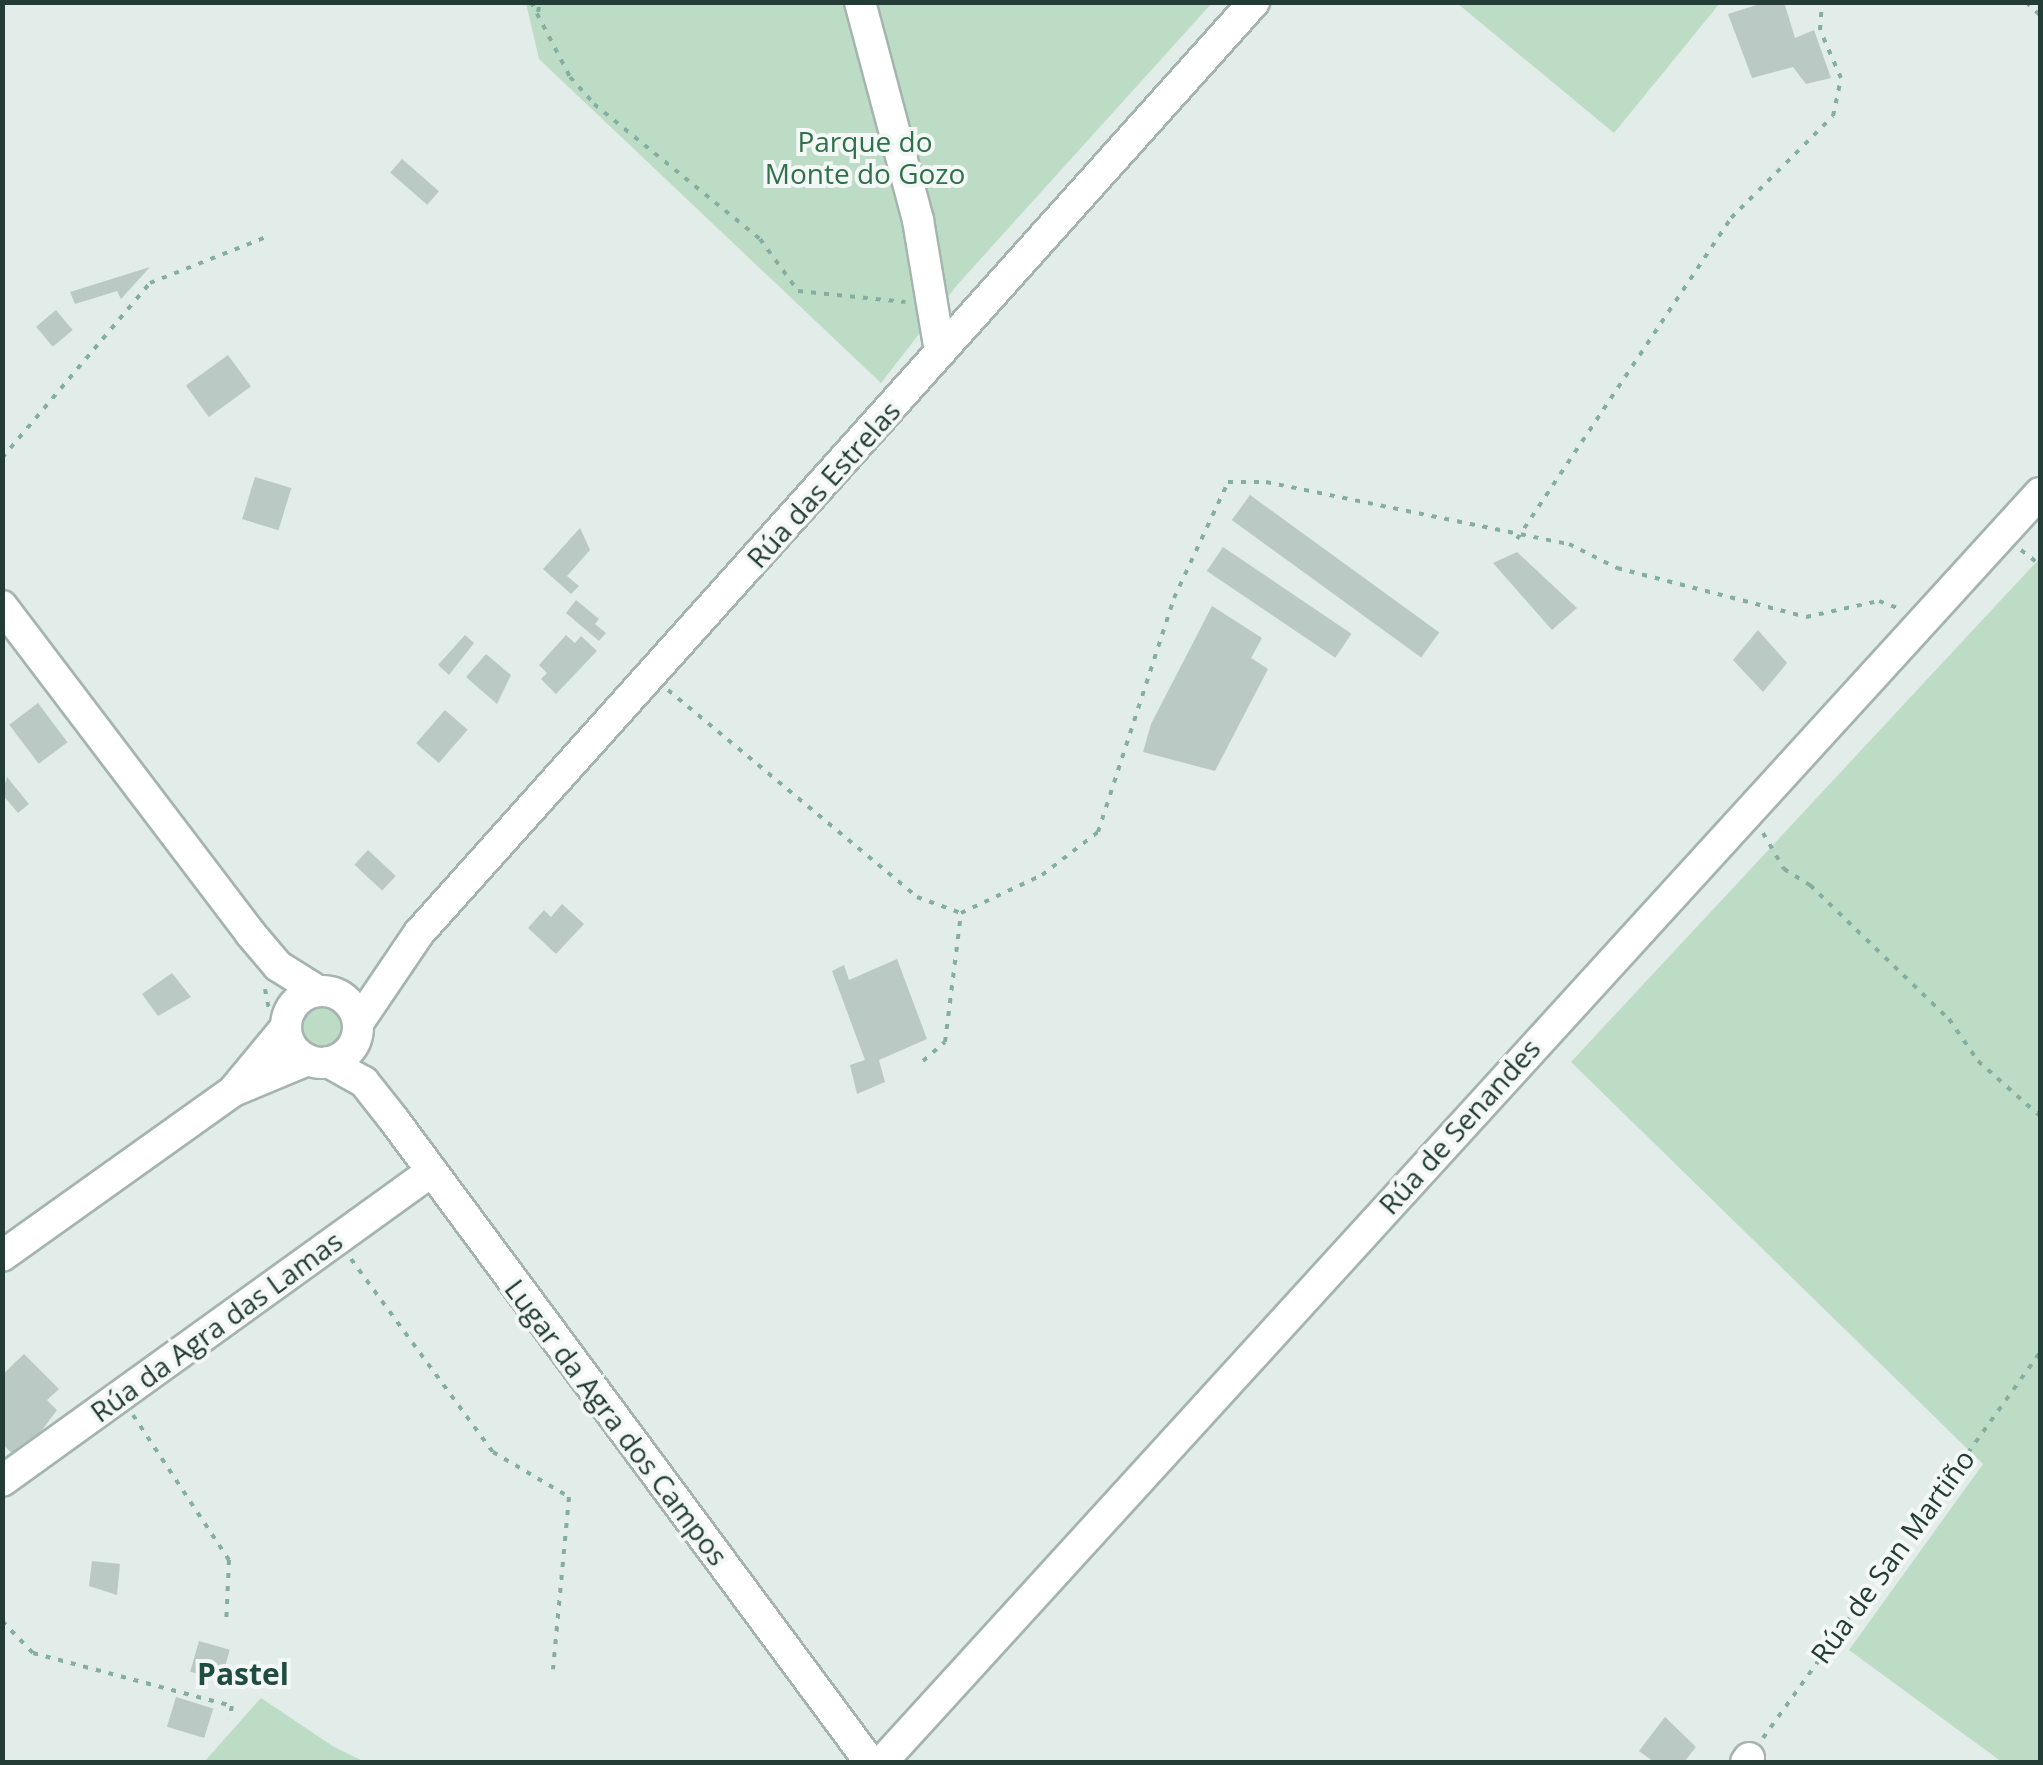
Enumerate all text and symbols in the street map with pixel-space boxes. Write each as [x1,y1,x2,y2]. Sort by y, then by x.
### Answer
park label: Parque do Monte do Gozo [765,124,965,190]
street label: Rúa das Estrelas [739,394,907,574]
street label: Rúa de Senandes [1371,1031,1547,1221]
street label: Rúa da Agra das Lamas [84,1223,348,1429]
street label: Lugar da Agra dos Campos [498,1272,736,1572]
street label: Rúa de San Martiño [1803,1443,1981,1669]
district label: Pastel [197,1656,289,1692]

